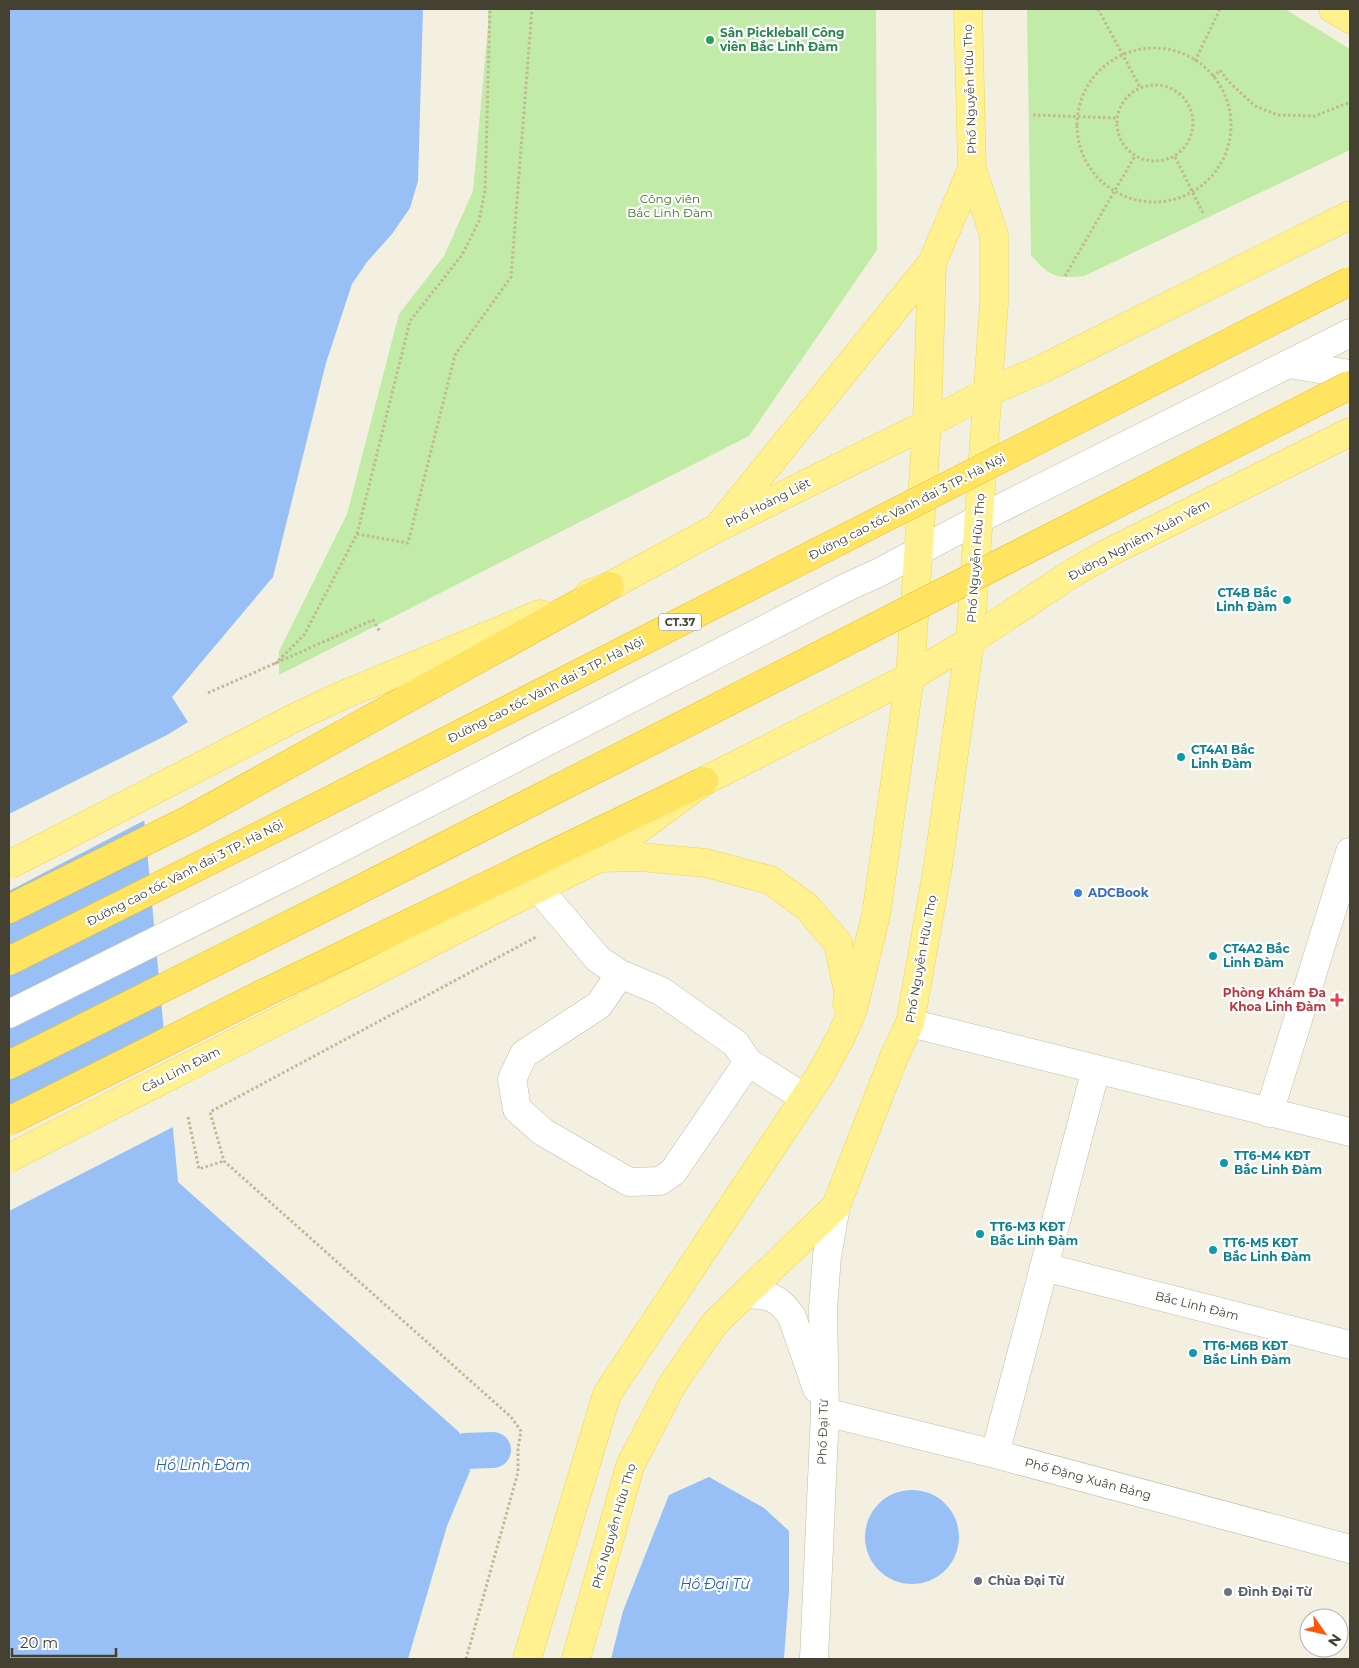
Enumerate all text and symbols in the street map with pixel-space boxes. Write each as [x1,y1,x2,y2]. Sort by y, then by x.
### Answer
street label: Phố Nguyễn Hữu Thọ [960,24,979,154]
place label: Sân Pickleball Công viên Bắc Linh Đàm [719,25,845,54]
marker: Sân Pickleball Công viên Bắc Linh Đàm [704,34,716,46]
park label: Công viên Bắc Linh Đàm [627,191,713,220]
street label: Đường cao tốc Vành đai 3 TP. Hà Nội [806,450,1007,563]
street label: Phố Hoàng Liệt [723,475,813,530]
street label: Phố Nguyễn Hữu Thọ [963,493,988,623]
street label: Đường Nghiêm Xuân Yêm [1065,496,1212,583]
place label: CT4B Bắc Linh Đàm [1216,585,1277,614]
marker: CT4B Bắc Linh Đàm [1281,594,1293,606]
road number: CT.37 [659,614,701,630]
street label: Đường cao tốc Vành đai 3 TP. Hà Nội [445,633,646,746]
place label: CT4A1 Bắc Linh Đàm [1191,742,1255,771]
marker: CT4A1 Bắc Linh Đàm [1175,751,1187,763]
street label: Đường cao tốc Vành đai 3 TP. Hà Nội [84,816,285,929]
place label: ADCBook [1087,885,1149,900]
marker: ADCBook [1072,887,1084,899]
street label: Phố Nguyễn Hữu Thọ [902,894,939,1024]
place label: CT4A2 Bắc Linh Đàm [1223,941,1290,970]
marker: CT4A2 Bắc Linh Đàm [1207,950,1219,962]
place label: Phòng Khám Đa Khoa Linh Đàm [1223,985,1326,1014]
marker: Phòng Khám Đa Khoa Linh Đàm [1330,993,1344,1007]
street label: Cầu Linh Đàm [139,1043,223,1096]
place label: TT6-M4 KĐT Bắc Linh Đàm [1234,1148,1322,1177]
marker: TT6-M4 KĐT Bắc Linh Đàm [1218,1157,1230,1169]
place label: TT6-M3 KĐT Bắc Linh Đàm [990,1219,1078,1248]
marker: TT6-M3 KĐT Bắc Linh Đàm [974,1228,986,1240]
place label: TT6-M5 KĐT Bắc Linh Đàm [1223,1235,1311,1264]
marker: TT6-M5 KĐT Bắc Linh Đàm [1207,1244,1219,1256]
street label: Bắc Linh Đàm [1154,1288,1240,1323]
place label: TT6-M6B KĐT Bắc Linh Đàm [1203,1338,1291,1367]
marker: TT6-M6B KĐT Bắc Linh Đàm [1187,1347,1199,1359]
street label: Phố Đại Từ [814,1399,831,1465]
street label: Phố Đặng Xuân Bảng [1023,1454,1153,1503]
water label: Hồ Linh Đàm [156,1456,250,1474]
street label: Phố Nguyễn Hữu Thọ [588,1461,639,1590]
place label: Chùa Đại Từ [988,1573,1065,1588]
water label: Hồ Đại Từ [680,1575,750,1593]
marker: Chùa Đại Từ [972,1575,984,1587]
place label: Đình Đại Từ [1238,1584,1312,1599]
marker: Đình Đại Từ [1222,1586,1234,1598]
north arrow [1299,1608,1349,1658]
scale bar [12,1626,116,1658]
text: N [1324,1631,1345,1650]
text: 20 m [20,1633,58,1652]

